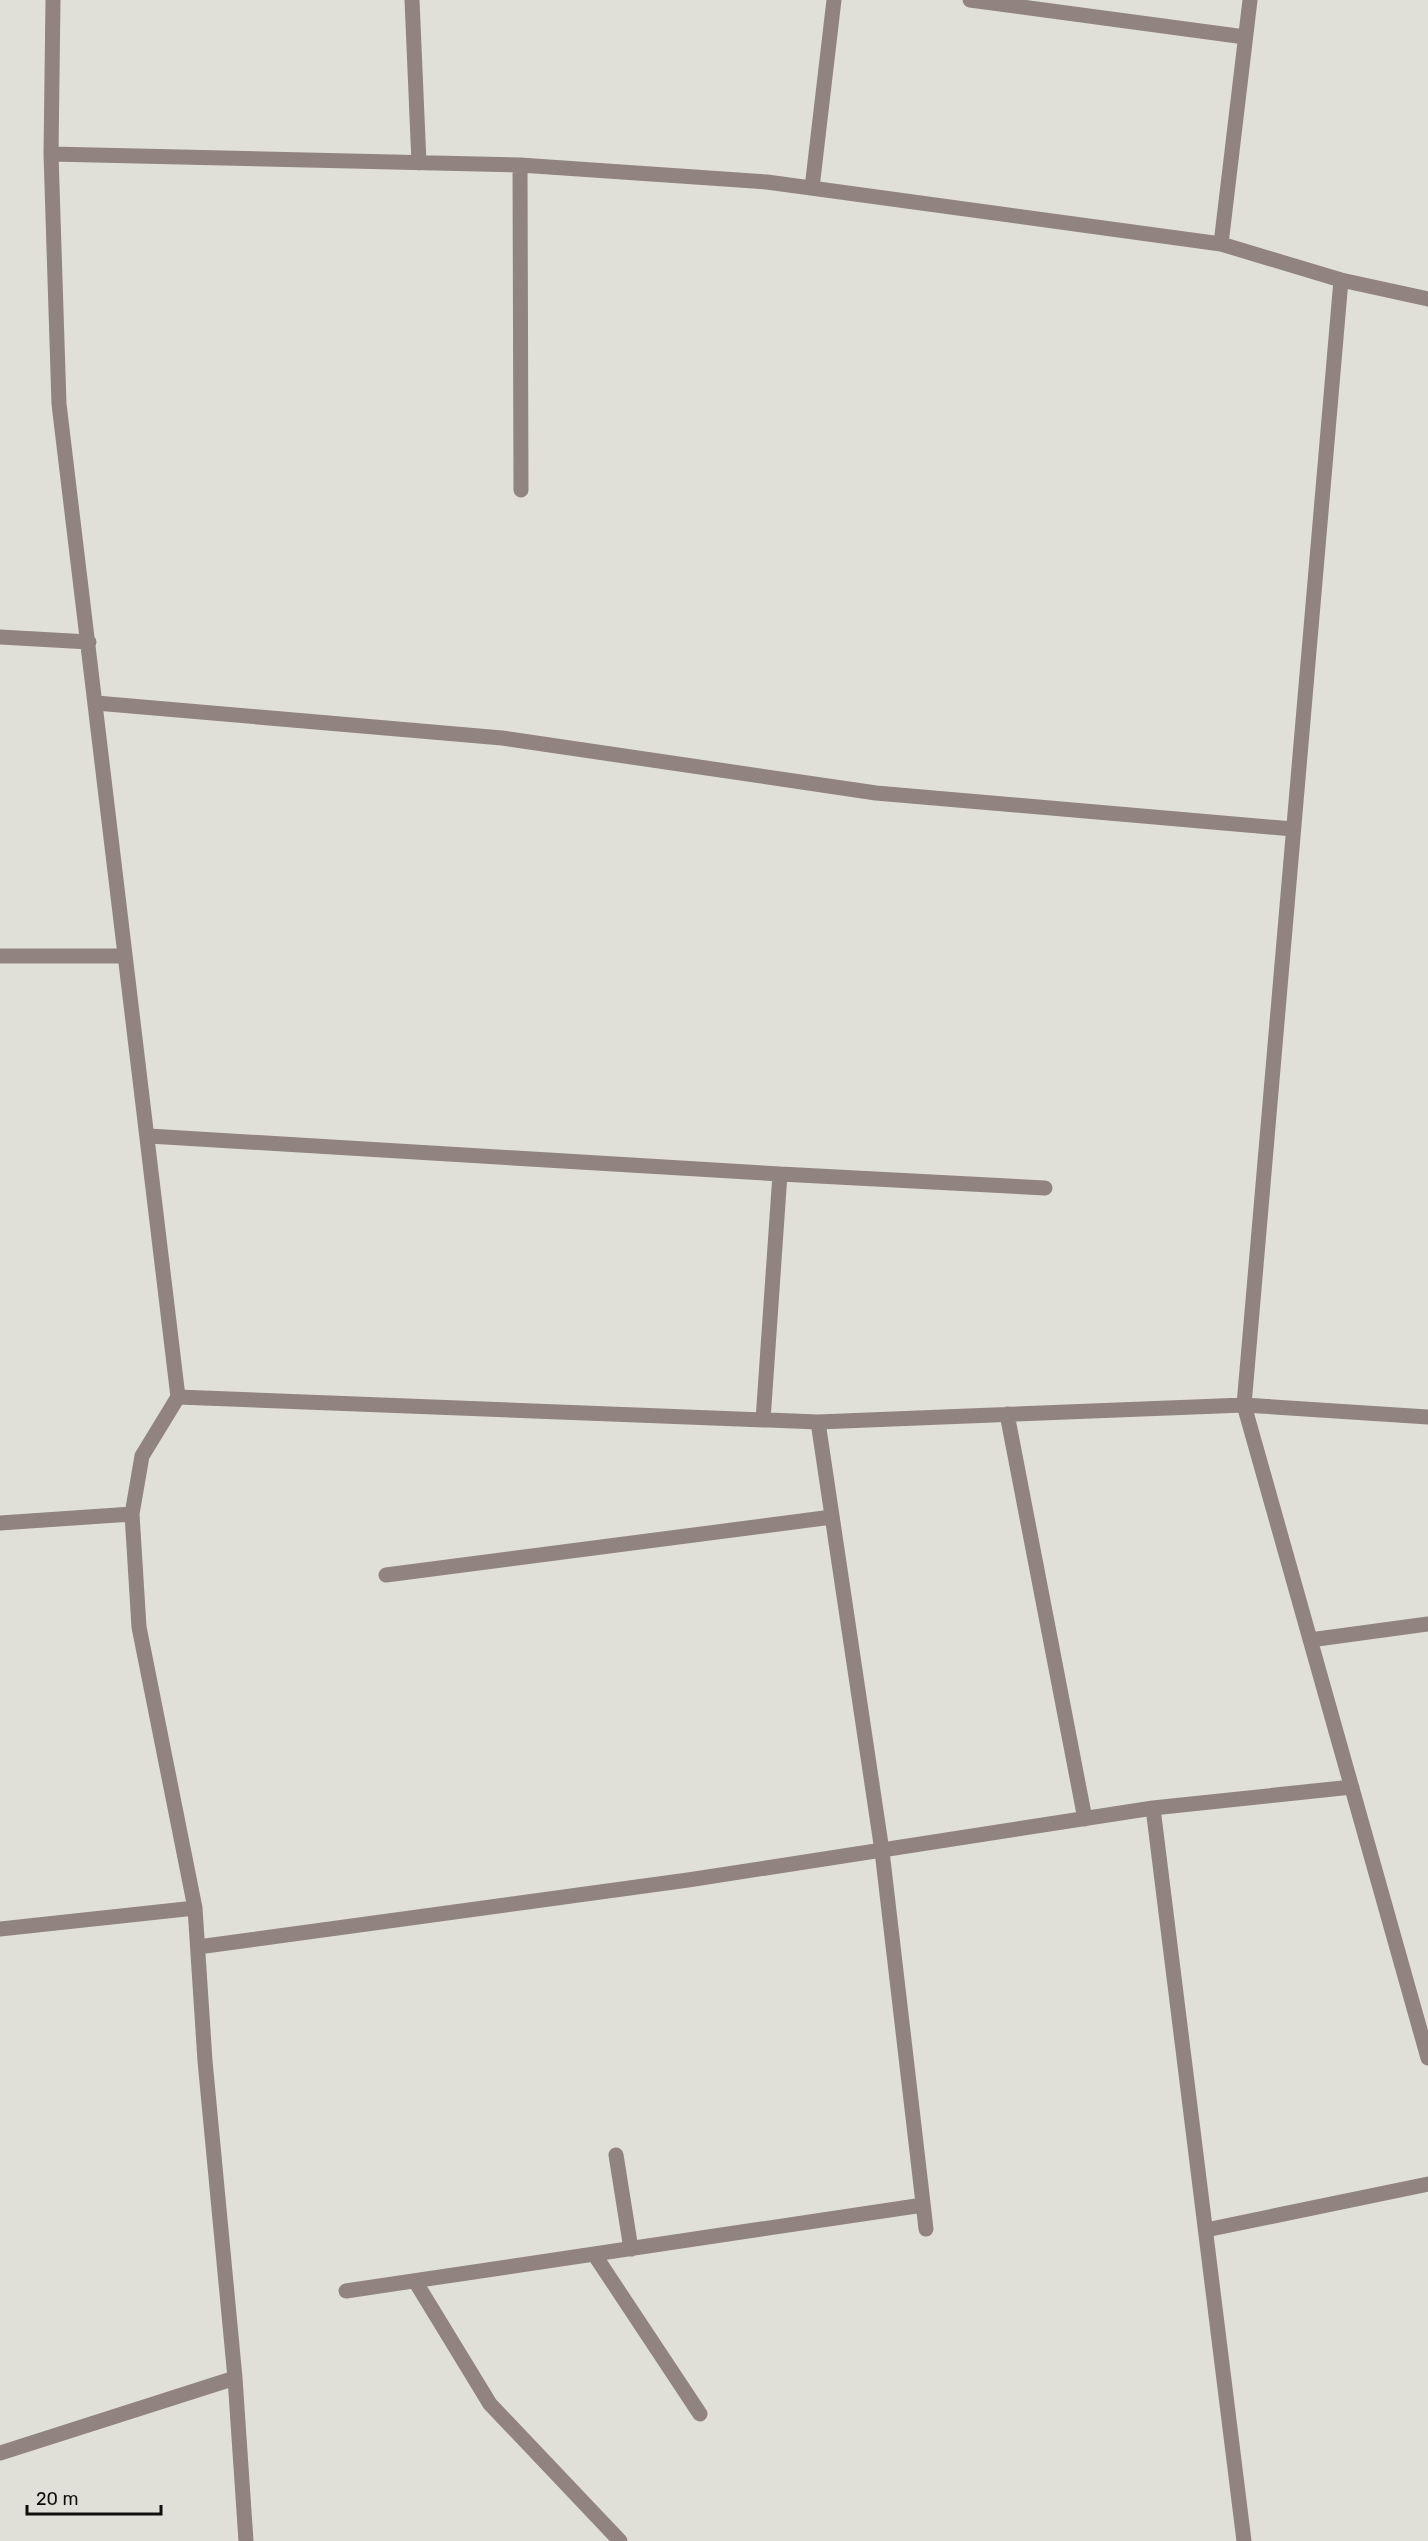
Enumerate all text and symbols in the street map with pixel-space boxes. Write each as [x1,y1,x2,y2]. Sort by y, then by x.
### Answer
scale bar [27,2478,160,2516]
text: 20 m [36,2488,78,2510]

